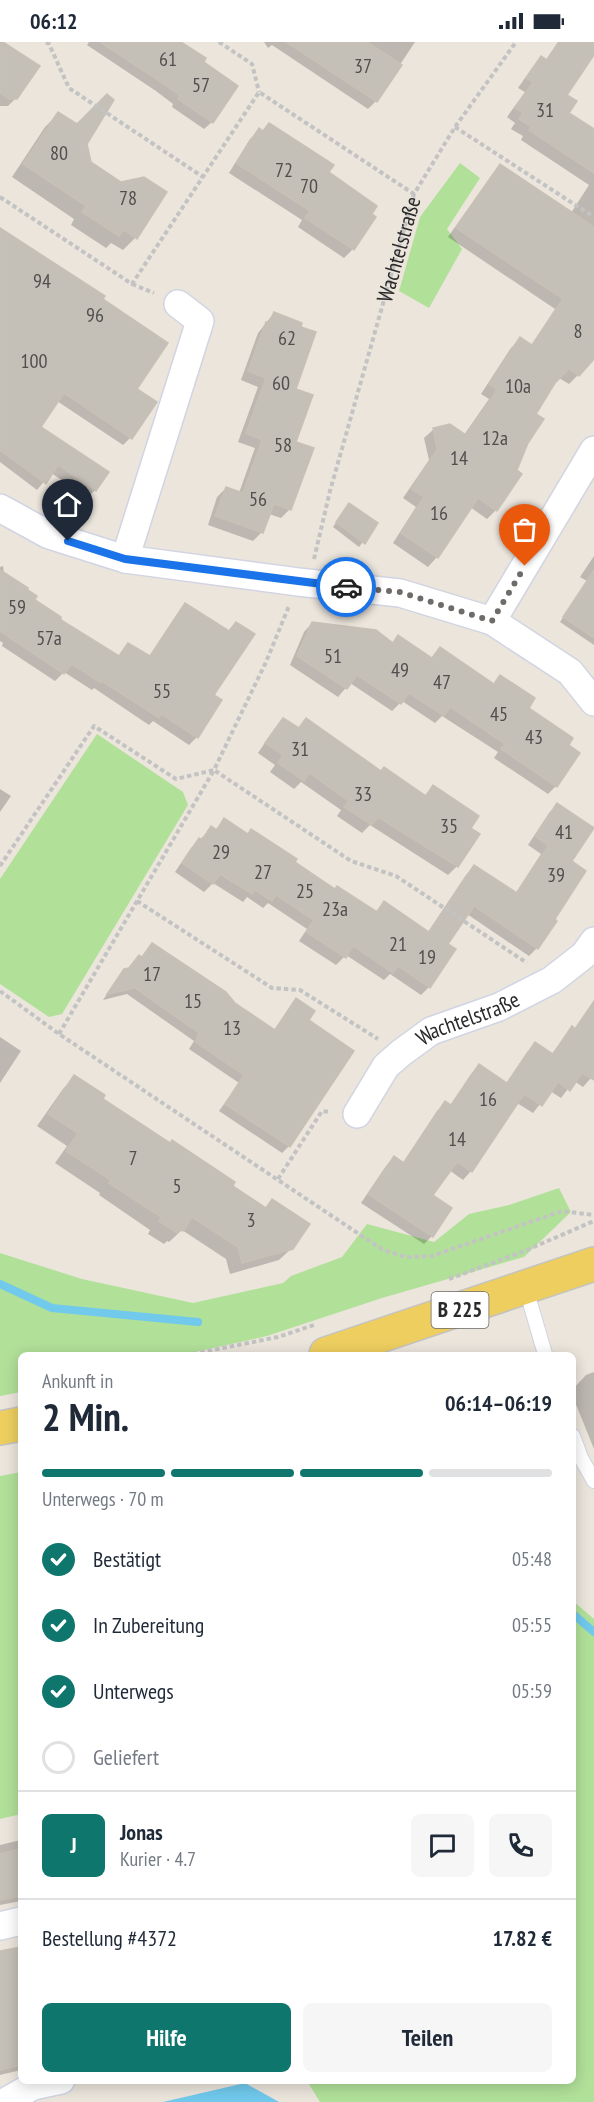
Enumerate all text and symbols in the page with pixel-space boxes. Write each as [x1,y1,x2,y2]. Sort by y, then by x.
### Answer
text: 06:12 [30,7,78,35]
house number: 61 [159,46,177,72]
house number: 37 [354,53,372,79]
house number: 57 [192,72,210,98]
house number: 31 [536,97,554,123]
house number: 80 [50,140,68,166]
house number: 72 [275,157,293,183]
house number: 70 [300,173,318,199]
house number: 78 [119,185,137,211]
street label: Wachtelstraße [370,193,427,305]
house number: 94 [33,268,51,294]
house number: 96 [86,302,104,328]
house number: 8 [574,318,583,344]
house number: 62 [278,325,296,351]
house number: 100 [21,348,48,374]
house number: 60 [272,370,290,396]
house number: 10a [505,373,531,399]
house number: 12a [482,425,508,451]
house number: 58 [274,432,292,458]
house number: 14 [450,445,468,471]
pin [42,479,93,541]
house number: 56 [249,486,267,512]
icon: home [51,488,84,521]
house number: 16 [430,500,448,526]
pin [499,504,550,566]
icon: bag [508,513,541,546]
courier [316,557,376,617]
icon: car [330,571,363,604]
house number: 59 [8,594,26,620]
house number: 57a [36,625,62,651]
house number: 51 [324,643,342,669]
house number: 49 [391,657,409,683]
house number: 47 [433,669,451,695]
house number: 55 [153,678,171,704]
house number: 45 [490,701,508,727]
house number: 43 [525,724,543,750]
house number: 31 [291,736,309,762]
house number: 33 [354,781,372,807]
house number: 35 [440,813,458,839]
house number: 41 [555,819,573,845]
house number: 29 [212,839,230,865]
house number: 27 [254,859,272,885]
house number: 39 [547,862,565,888]
house number: 25 [296,878,314,904]
house number: 23a [322,896,348,922]
house number: 21 [389,931,407,957]
house number: 19 [418,944,436,970]
house number: 17 [143,961,161,987]
street label: Wachtelstraße [410,985,524,1051]
house number: 15 [184,988,202,1014]
house number: 13 [223,1015,241,1041]
house number: 16 [479,1086,497,1112]
house number: 14 [448,1126,466,1152]
house number: 7 [129,1145,138,1171]
house number: 5 [173,1173,182,1199]
house number: 3 [247,1207,256,1233]
road number: B 225 [432,1292,488,1328]
text: Ankunft in [42,1368,113,1394]
text: 06:14–06:19 [445,1389,552,1417]
text: 2 Min. [42,1391,129,1442]
text: Unterwegs · 70 m [42,1486,163,1512]
icon: check [42,1543,75,1576]
text: Bestätigt [93,1545,161,1573]
text: 05:48 [512,1546,552,1572]
icon: check [42,1609,75,1642]
text: In Zubereitung [93,1611,204,1639]
text: 05:55 [512,1612,552,1638]
icon: check [42,1675,75,1708]
text: Unterwegs [93,1677,174,1705]
text: 05:59 [512,1678,552,1704]
text: Geliefert [93,1743,159,1771]
button: chat [411,1814,474,1877]
button: phone [489,1814,552,1877]
text: Jonas [120,1818,163,1846]
text: J [70,1831,77,1859]
text: Kurier · 4.7 [120,1846,196,1872]
text: Bestellung #4372 [42,1924,177,1952]
text: 17.82 € [492,1924,552,1952]
button: Hilfe [42,2003,291,2072]
button: Teilen [303,2003,552,2072]

